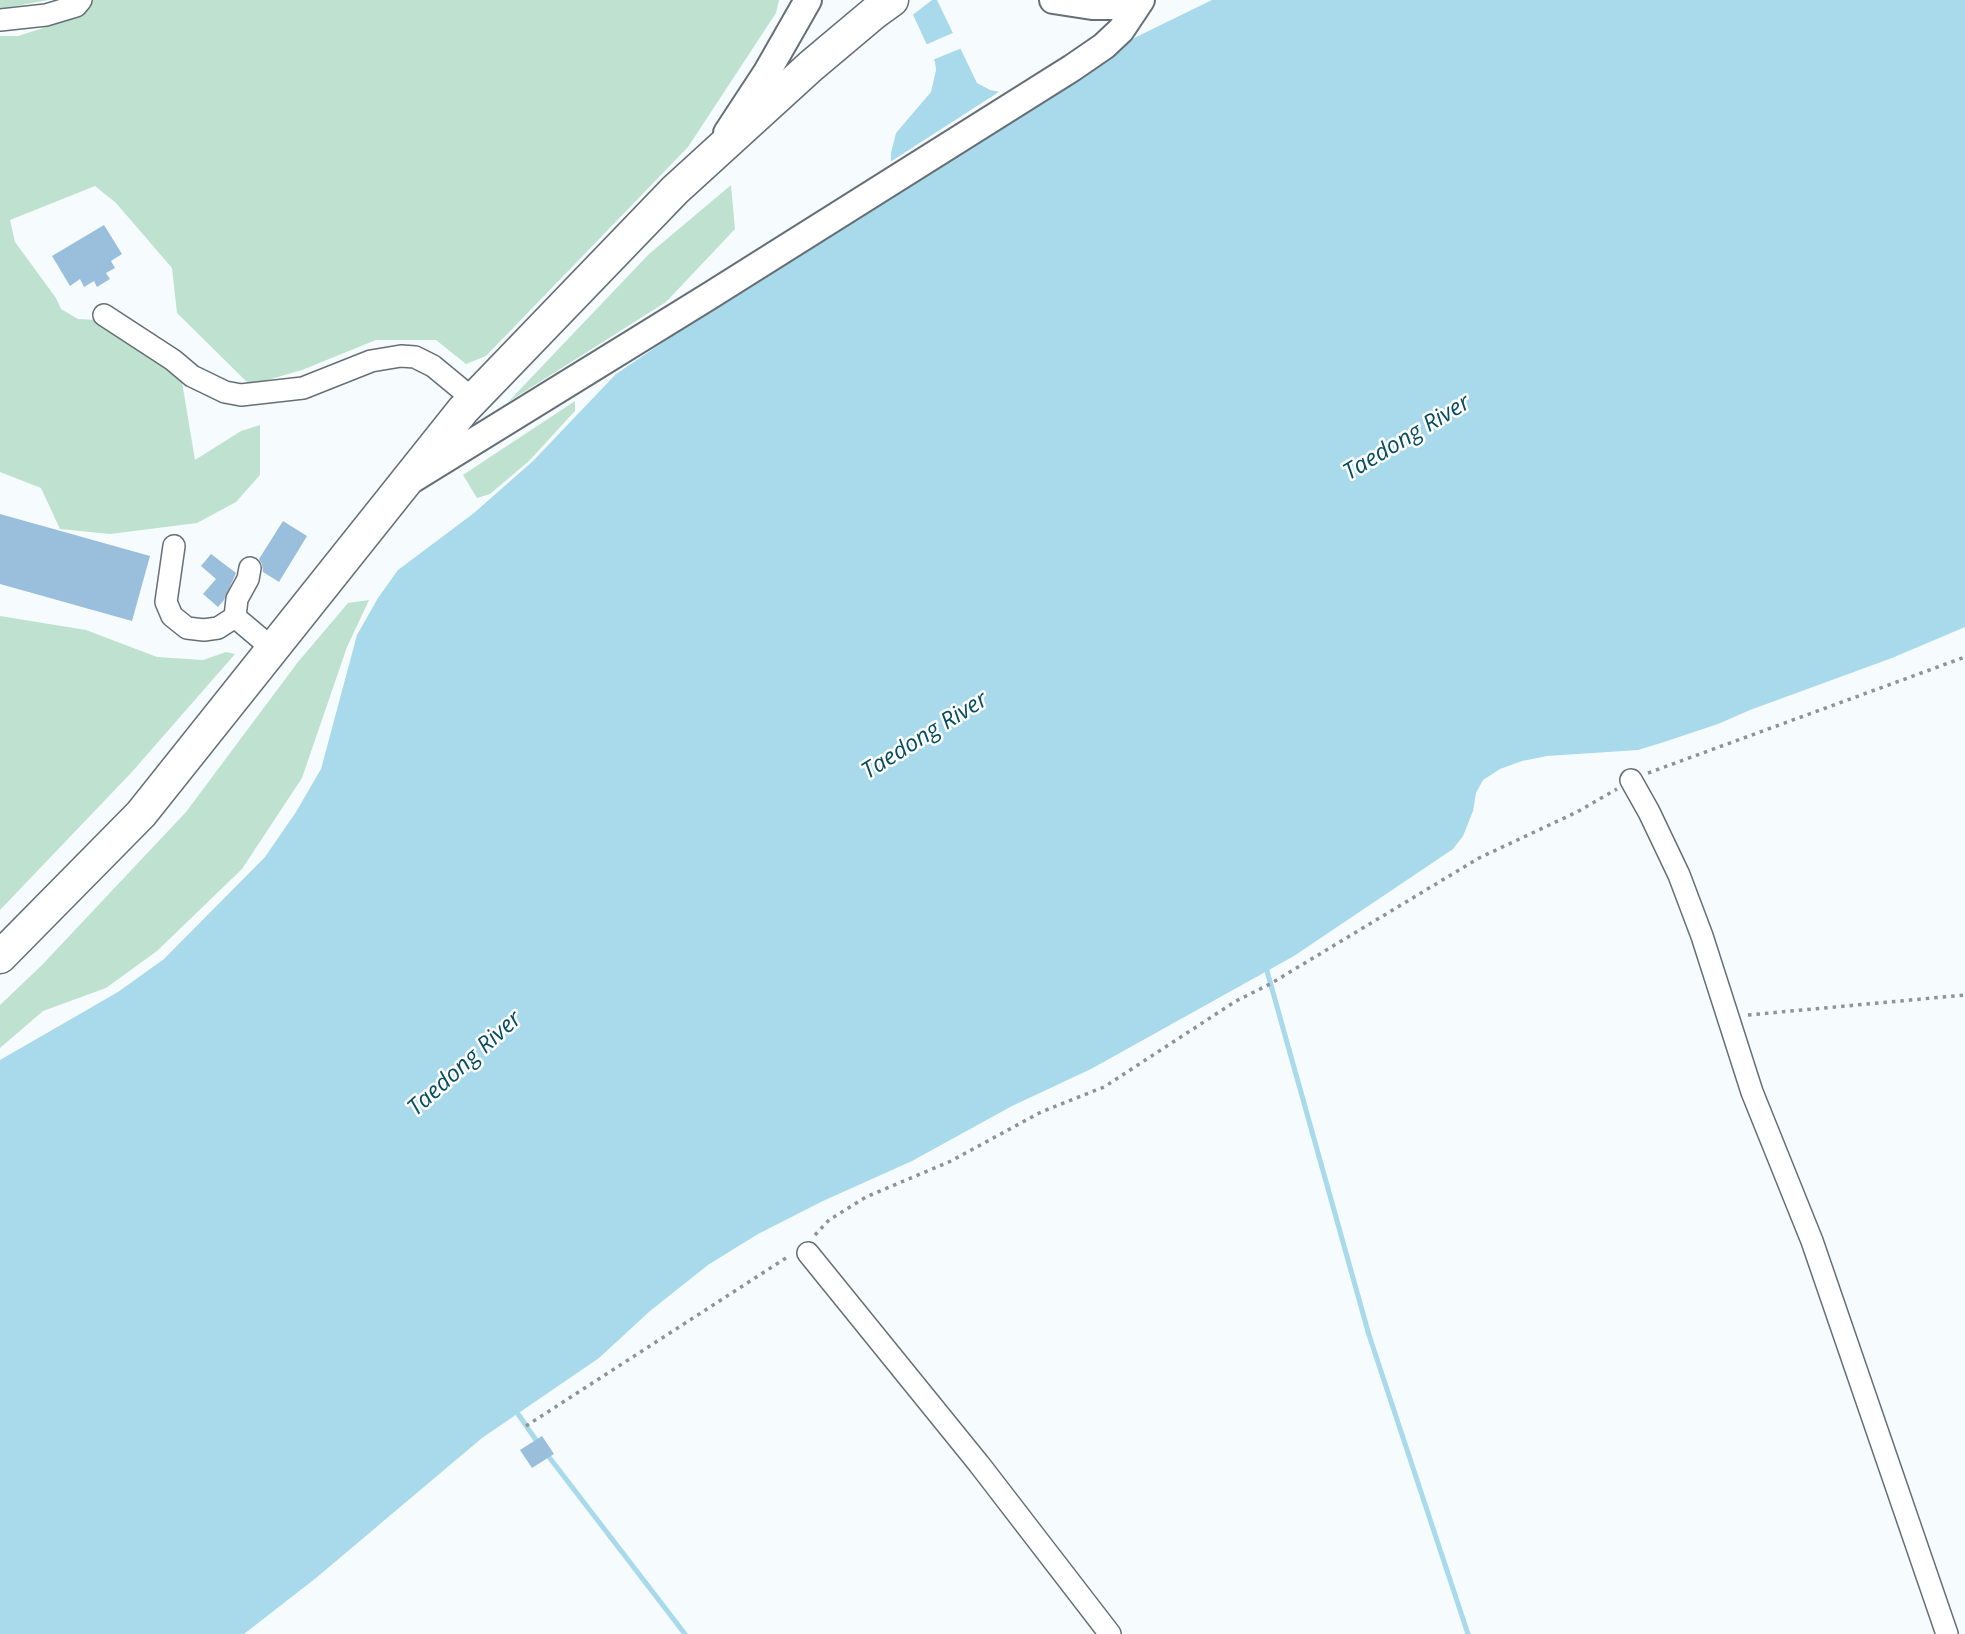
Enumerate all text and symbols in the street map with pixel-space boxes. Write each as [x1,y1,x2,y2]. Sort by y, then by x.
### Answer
water label: Taedong River [1338,389,1476,487]
water label: Taedong River [857,686,993,786]
water label: Taedong River [402,1006,528,1122]

